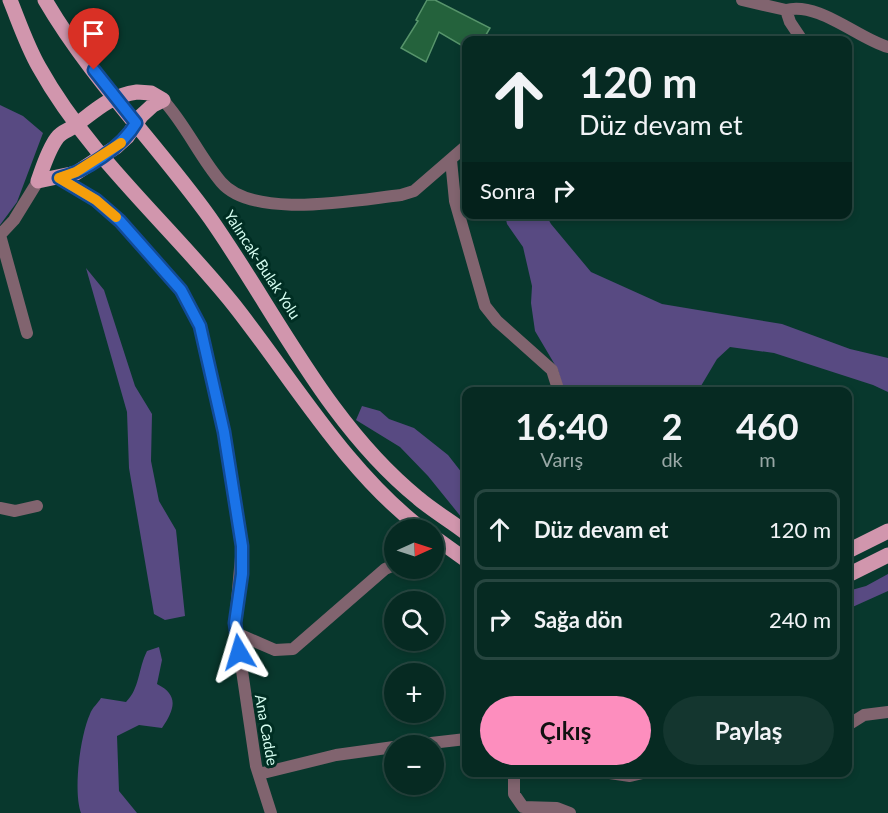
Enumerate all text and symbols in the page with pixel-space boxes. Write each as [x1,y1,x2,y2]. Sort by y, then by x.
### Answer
pin [68,8,119,70]
icon: arrive [77,17,110,50]
text: 120 m [579,57,697,107]
icon: ahead [480,60,558,138]
text: Düz devam et [579,108,743,141]
icon: right [547,174,580,207]
text: Sonra [480,177,535,204]
street label: Yalıncak-Bulak Yolu [221,207,305,322]
text: 16:40 [515,404,608,448]
text: 2 [662,404,683,448]
text: 460 [736,404,799,448]
text: Varış [540,447,583,471]
text: dk [661,447,683,471]
text: m [759,447,776,471]
icon: ahead [483,513,516,546]
text: Düz devam et [534,516,669,543]
text: 120 m [769,516,831,543]
north arrow [384,519,444,579]
map controls [384,519,444,795]
button: search [384,591,444,651]
icon: right [483,603,516,636]
text: Sağa dön [534,606,623,633]
text: 240 m [769,606,831,633]
position arrow [207,620,271,684]
button: + [384,663,444,723]
street label: Ana Cadde [252,693,282,767]
button: Çıkış [480,696,651,765]
button: Paylaş [663,696,834,765]
button: − [384,735,444,795]

